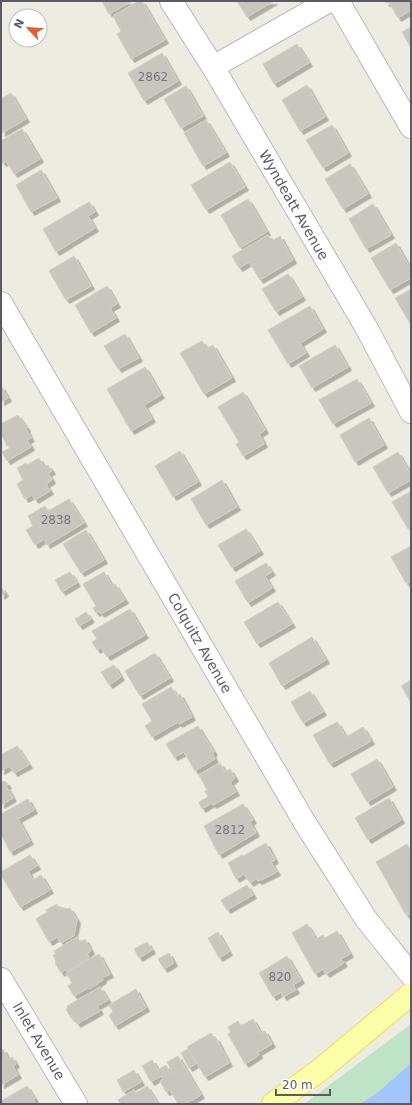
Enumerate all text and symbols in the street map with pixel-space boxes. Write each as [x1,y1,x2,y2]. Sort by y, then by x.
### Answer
north arrow [8,8,48,48]
text: N [12,17,27,31]
house number: 2862 [138,70,168,84]
street label: Wyndeatt Avenue [256,147,332,263]
house number: 2838 [41,513,71,527]
street label: Colquitz Avenue [165,590,235,696]
house number: 2812 [215,823,245,837]
house number: 820 [269,970,291,984]
street label: Inlet Avenue [10,999,68,1083]
scale bar [276,1071,330,1097]
text: 20 m [282,1078,313,1092]

